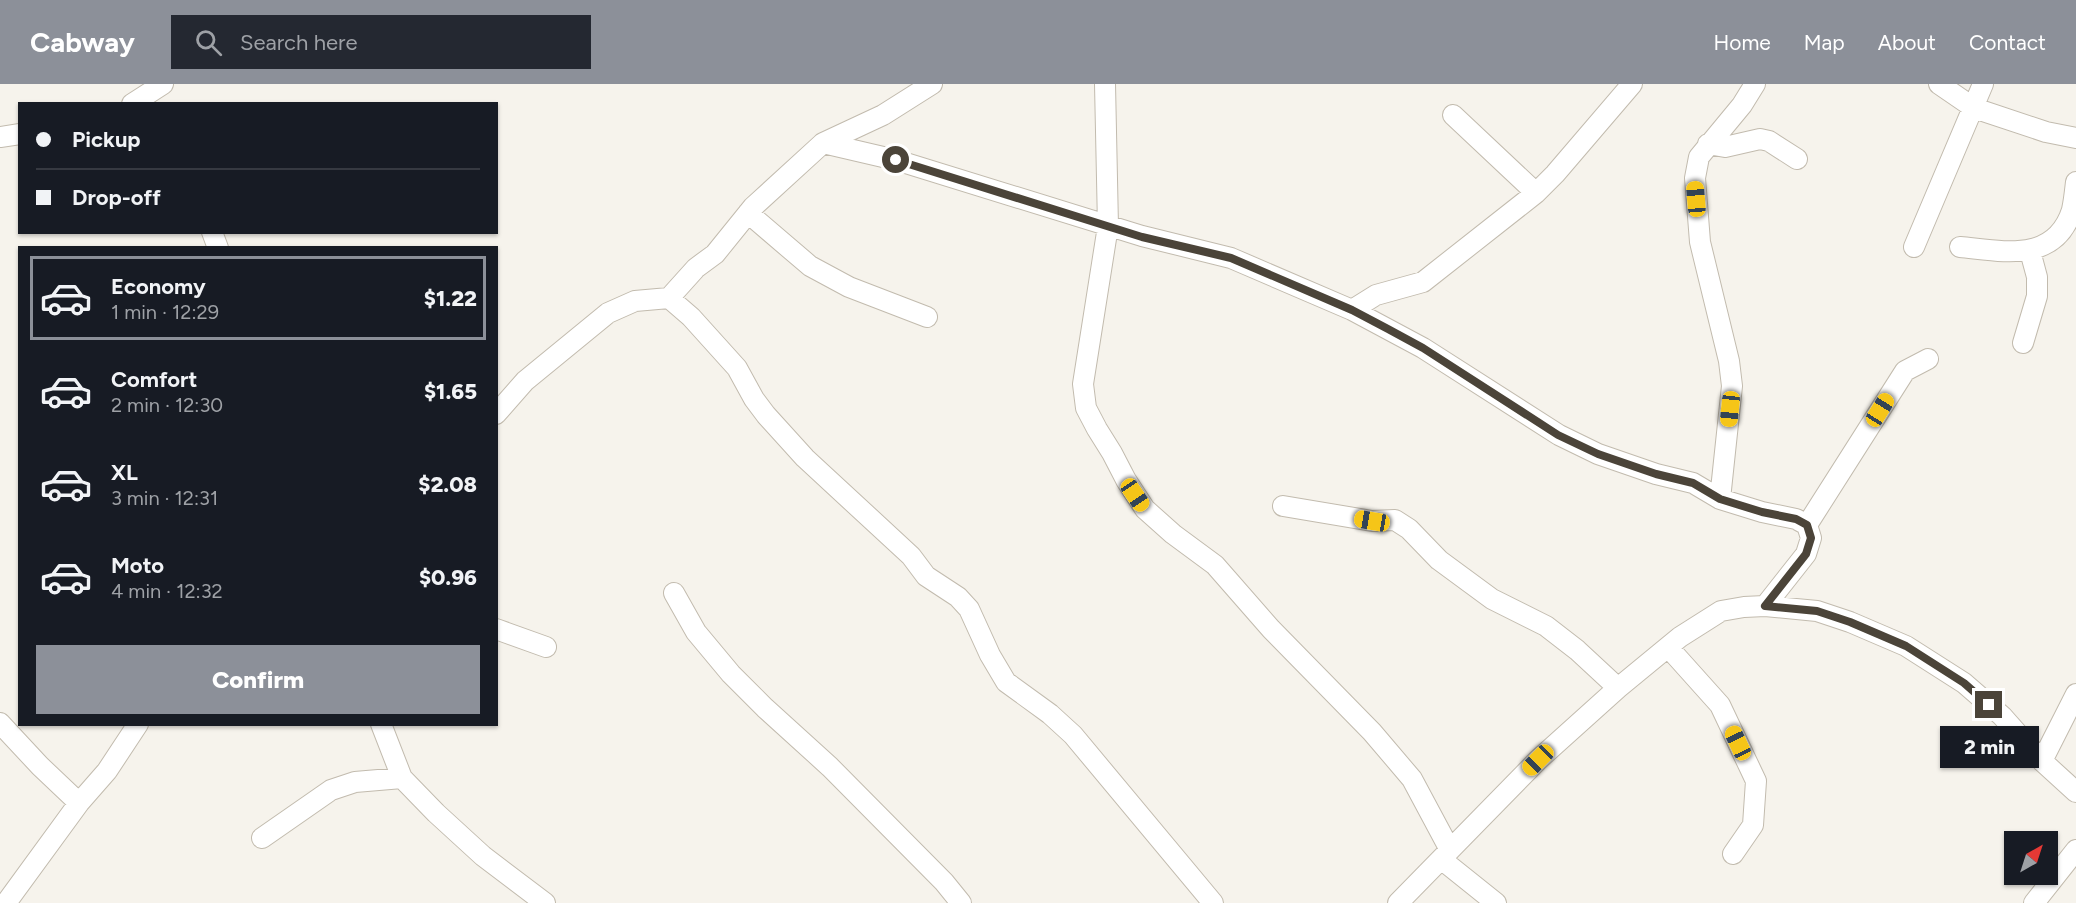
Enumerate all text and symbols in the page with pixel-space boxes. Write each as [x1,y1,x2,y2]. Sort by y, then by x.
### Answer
search box [171,15,591,69]
text: Cabway [30,25,135,59]
icon: search [192,26,225,59]
text: Search here [240,29,357,56]
text: Home [1714,30,1771,55]
text: Map [1804,30,1845,55]
text: About [1878,30,1936,55]
text: Contact [1969,30,2046,55]
text: Pickup [72,126,141,153]
route start [882,146,909,173]
car [1685,180,1707,218]
text: Drop-off [72,184,161,211]
icon: car [39,271,93,325]
text: Economy [111,273,206,300]
text: $1.22 [424,285,477,312]
text: 1 min · 12:29 [111,300,219,324]
icon: car [39,364,93,418]
text: Comfort [111,366,197,393]
text: $1.65 [424,378,477,405]
car [1719,390,1741,428]
car [1863,390,1897,430]
text: 2 min · 12:30 [111,393,223,417]
icon: car [39,457,93,511]
text: XL [111,459,138,486]
text: $2.08 [418,471,477,498]
car [1117,475,1153,515]
text: 3 min · 12:31 [111,486,218,510]
car [1353,509,1391,533]
icon: car [39,550,93,604]
text: Moto [111,552,164,579]
text: $0.96 [419,564,477,591]
text: 4 min · 12:32 [111,579,223,603]
button: Confirm [36,645,480,714]
route end [1975,691,2002,718]
car [1722,723,1754,763]
callout: 2 min [1940,726,2038,768]
text: 2 min [1964,735,2015,759]
car [1519,741,1557,779]
north arrow [2004,831,2058,885]
map controls [2004,831,2058,885]

